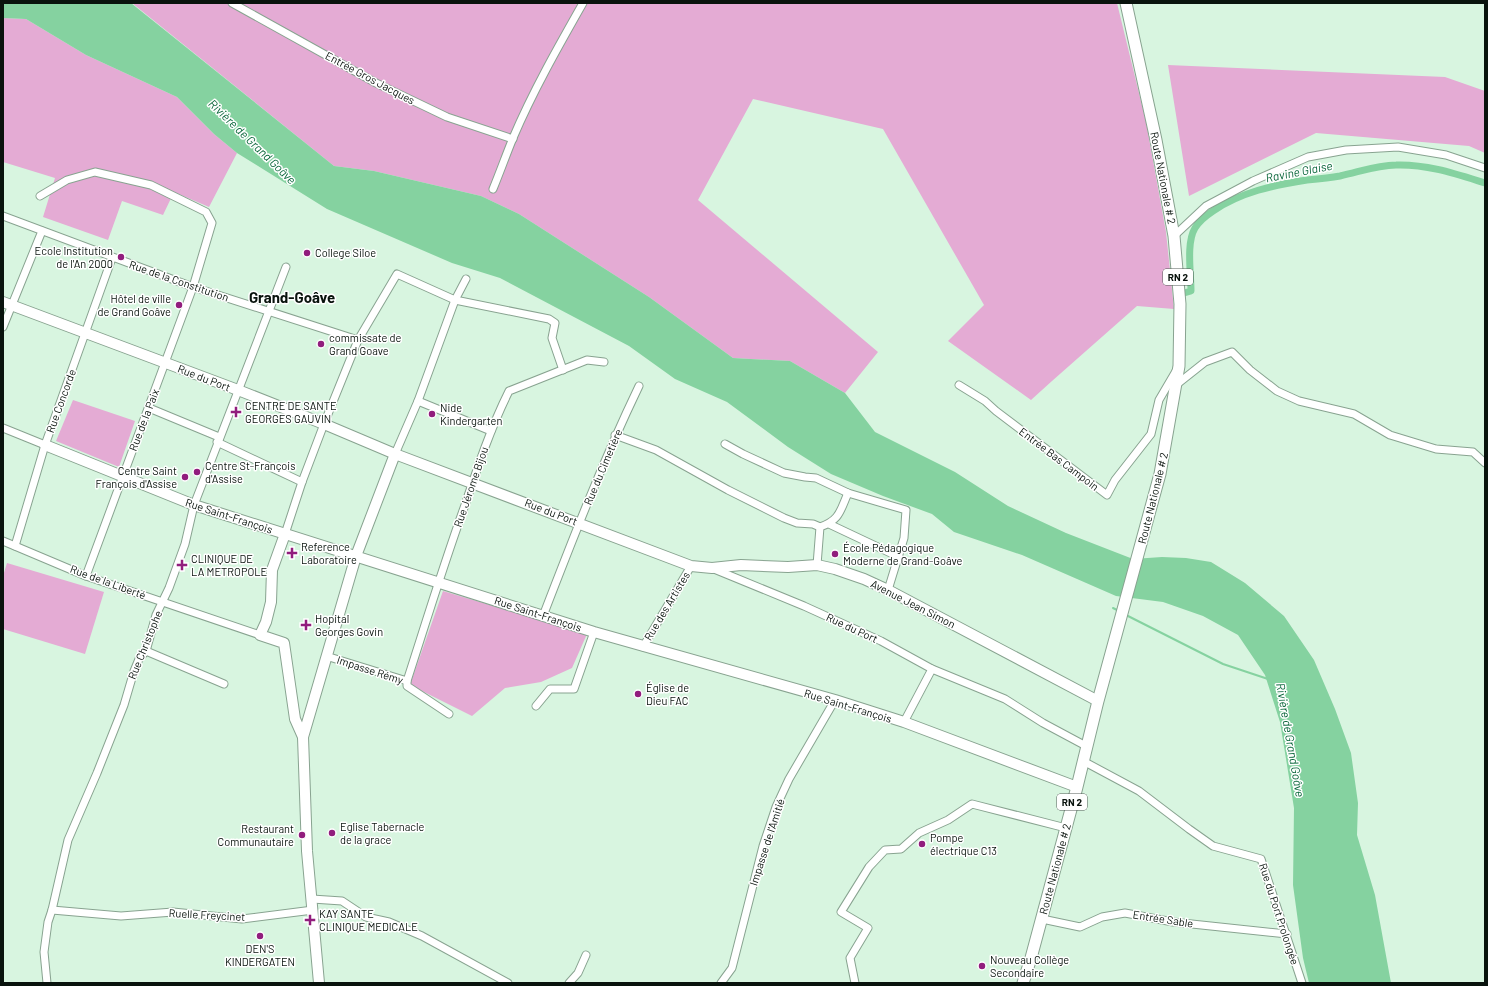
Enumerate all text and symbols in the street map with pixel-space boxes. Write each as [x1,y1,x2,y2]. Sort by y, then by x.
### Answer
street label: Entrée Gros Jacques [323,48,417,107]
water label: Rivière de Grand Goâve [206,96,299,187]
street label: Route Nationale # 2 [1148,131,1179,225]
water label: Ravine Glaise [1264,158,1333,184]
place label: Ecole Institution de l'An 2000 [35,244,113,270]
place label: College Siloe [315,246,376,259]
marker: College Siloe [302,248,312,258]
marker: Ecole Institution de l'An 2000 [116,252,126,262]
street label: Rue de la Constitution [128,257,231,304]
road number: RN 2 [1163,269,1193,285]
district label: Grand-Goâve [249,288,335,306]
place label: Hôtel de ville de Grand Goâve [97,292,171,318]
marker: Hôtel de ville de Grand Goâve [174,300,184,310]
place label: commissate de Grand Goave [329,331,402,357]
marker: commissate de Grand Goave [316,339,326,349]
street label: Rue du Port [176,362,232,394]
street label: Rue Concorde [43,367,78,434]
street label: Rue de la Paix [126,387,161,453]
place label: CENTRE DE SANTE GEORGES GAUVIN [245,399,337,425]
place label: Nide Kindergarten [440,401,502,427]
marker: CENTRE DE SANTE GEORGES GAUVIN [230,406,242,418]
marker: Nide Kindergarten [427,409,437,419]
street label: Entrée Bas Campoin [1017,424,1102,493]
street label: Rue du Cimetière [581,427,625,507]
street label: Rue Jérome Bijou [451,445,490,529]
street label: Route Nationale # 2 [1135,451,1170,545]
place label: Centre St-François d'Assise [205,459,295,485]
place label: Centre Saint François d'Assise [96,464,177,490]
marker: Centre St-François d'Assise [192,467,202,477]
marker: Centre Saint François d'Assise [180,472,190,482]
street label: Rue Saint-François [184,495,274,536]
street label: Rue du Port [523,496,579,528]
place label: Reference Laboratoire [301,540,357,566]
place label: École Pédagogique Moderne de Grand-Goâve [843,541,963,567]
marker: Reference Laboratoire [286,547,298,559]
marker: École Pédagogique Moderne de Grand-Goâve [830,549,840,559]
place label: CLINIQUE DE LA METROPOLE [191,552,268,578]
marker: CLINIQUE DE LA METROPOLE [176,559,188,571]
street label: Rue de la Liberté [68,562,148,601]
street label: Rue des Artistes [641,569,692,642]
street label: Avenue Jean Simon [869,577,958,631]
street label: Rue Saint-François [493,593,583,634]
street label: Rue Christophe [125,608,164,681]
street label: Rue du Port [824,610,880,645]
place label: Hopital Georges Govin [315,612,383,638]
marker: Hopital Georges Govin [300,619,312,631]
street label: Impasse Rémy [335,653,405,686]
place label: Église de Dieu FAC [646,681,689,707]
water label: Rivière de Grand Goâve [1274,682,1308,798]
street label: Rue Saint-François [803,686,894,725]
marker: Église de Dieu FAC [633,689,643,699]
road number: RN 2 [1057,794,1087,810]
street label: Impasse de l'Amitié [746,797,787,887]
place label: Eglise Tabernacle de la grace [340,820,425,846]
place label: Restaurant Communautaire [218,822,294,848]
street label: Route Nationale # 2 [1036,822,1073,916]
marker: Eglise Tabernacle de la grace [327,828,337,838]
marker: Restaurant Communautaire [297,830,307,840]
place label: Pompe électrique C13 [930,831,997,857]
marker: Pompe électrique C13 [917,839,927,849]
street label: Rue du Port Prolongée [1257,861,1302,966]
street label: Ruelle Freycinet [169,906,246,923]
place label: KAY SANTE CLINIQUE MEDICALE [319,907,418,933]
street label: Entrée Sable [1132,907,1194,930]
marker: KAY SANTE CLINIQUE MEDICALE [304,914,316,926]
marker: DEN'S KINDERGATEN [255,931,265,941]
place label: DEN'S KINDERGATEN [225,942,295,968]
place label: Nouveau Collège Secondaire [990,953,1069,979]
marker: Nouveau Collège Secondaire [977,961,987,971]

